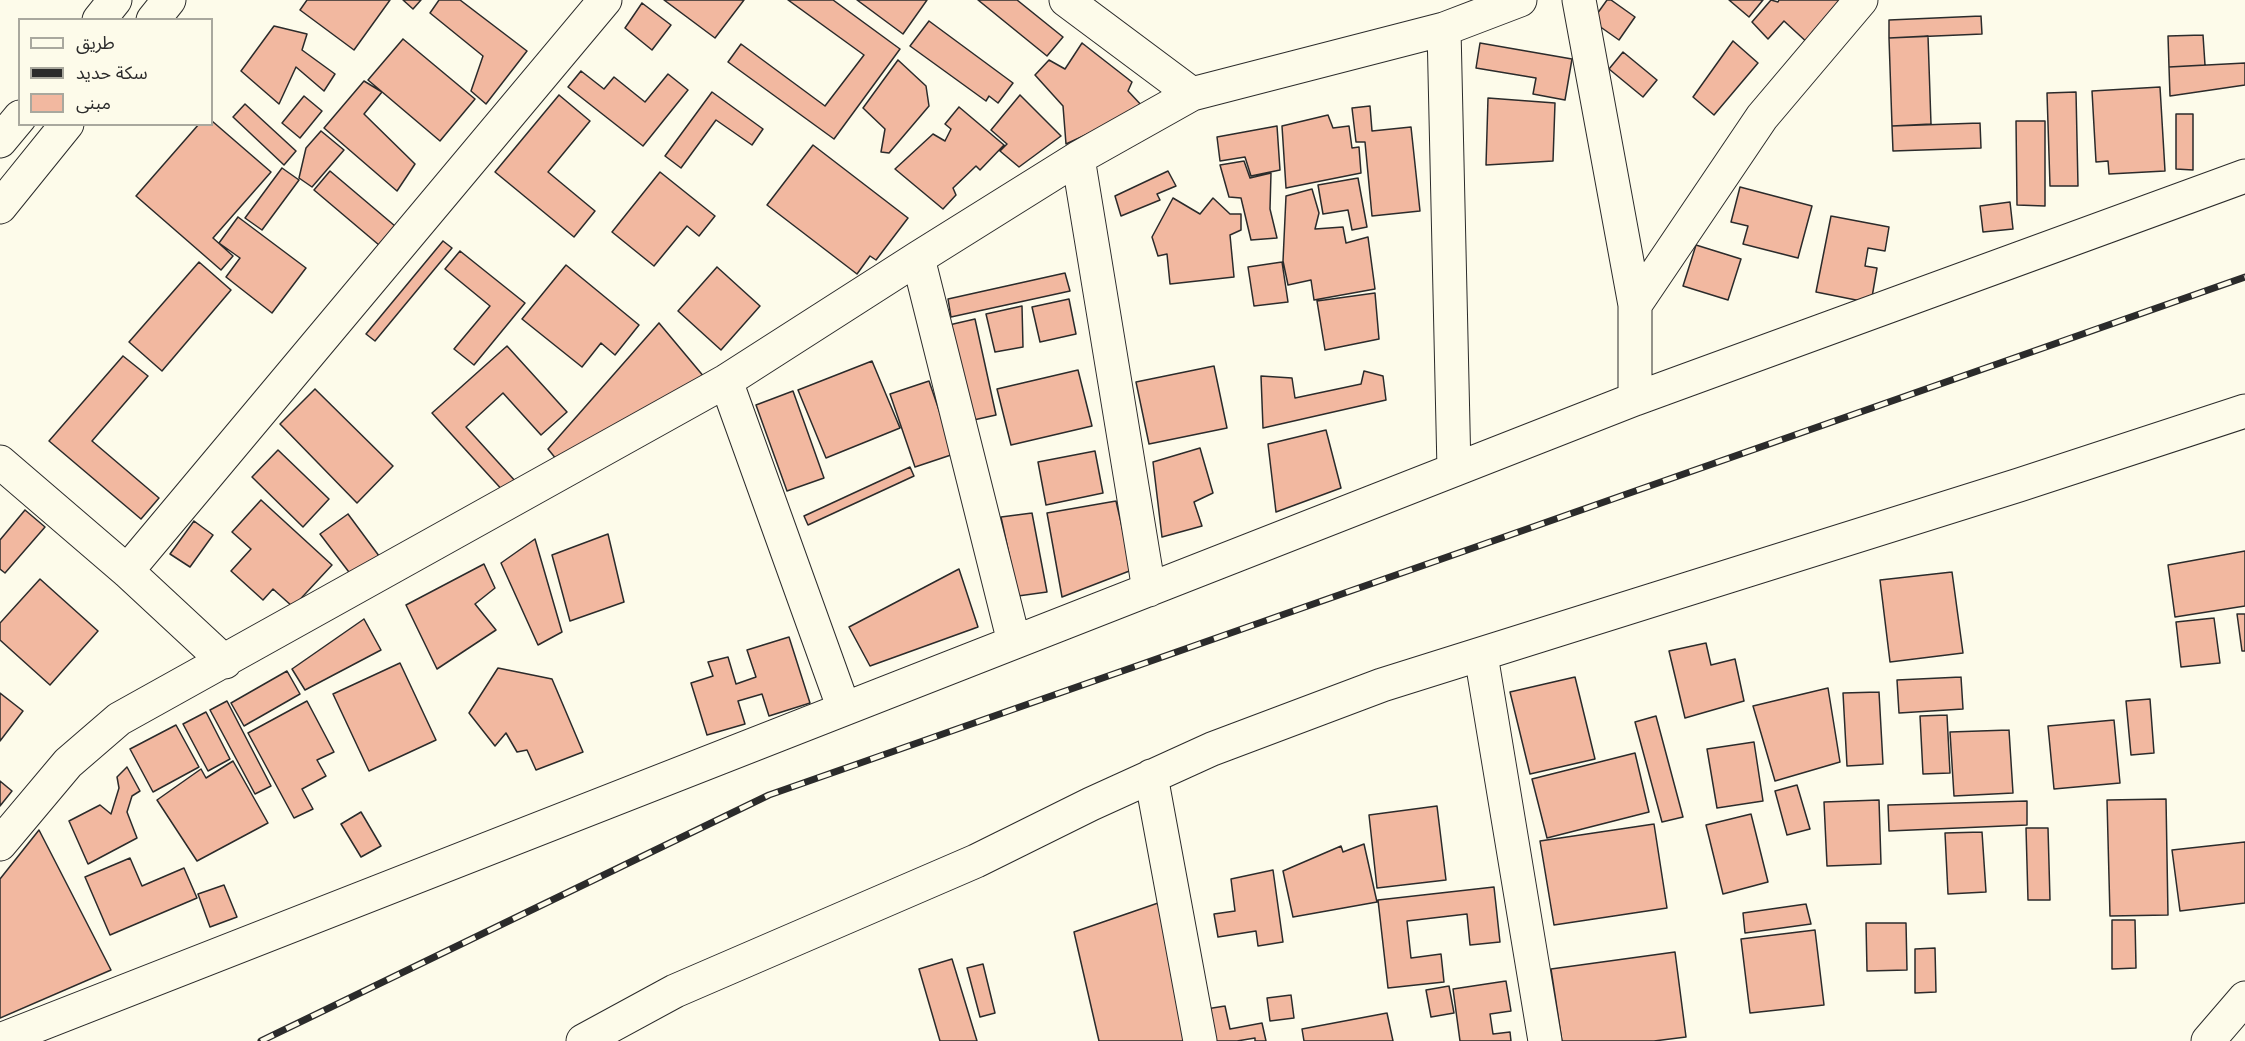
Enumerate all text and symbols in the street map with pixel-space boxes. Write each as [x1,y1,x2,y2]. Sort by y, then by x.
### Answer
legend [18,18,213,126]
text: طريق [76,32,115,53]
text: سكة حديد [76,62,148,83]
text: مبنى [76,92,111,113]

